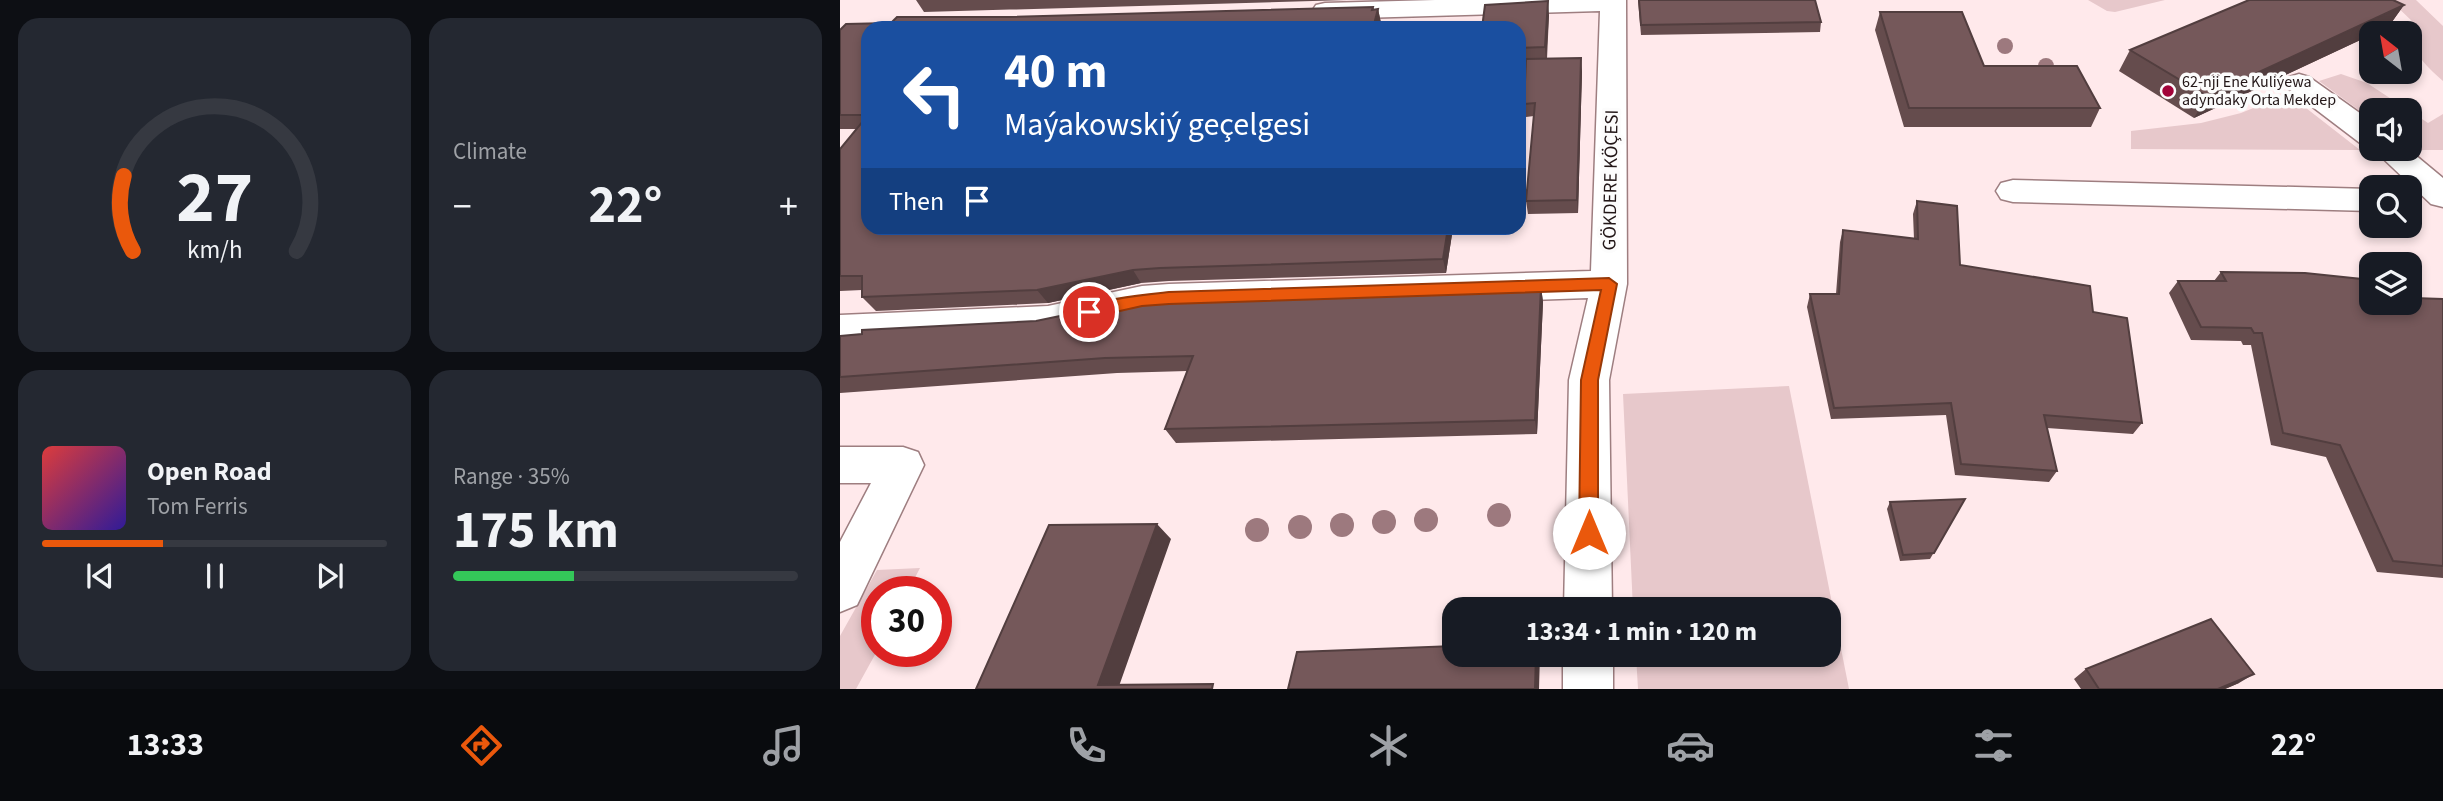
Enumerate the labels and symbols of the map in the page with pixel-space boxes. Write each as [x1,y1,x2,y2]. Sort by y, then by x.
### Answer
north arrow [2359,21,2422,84]
place label: 62-nji Ene Kuliýewa adyndaky Orta Mekdep [2182,71,2336,111]
marker: 62-nji Ene Kuliýewa adyndaky Orta Mekdep [2160,83,2176,99]
street label: GÖKDERE KÖÇESI [1596,109,1626,251]
pin [1059,282,1119,342]
position arrow [1552,496,1626,570]
speed limit sign: 30 [861,576,952,667]

